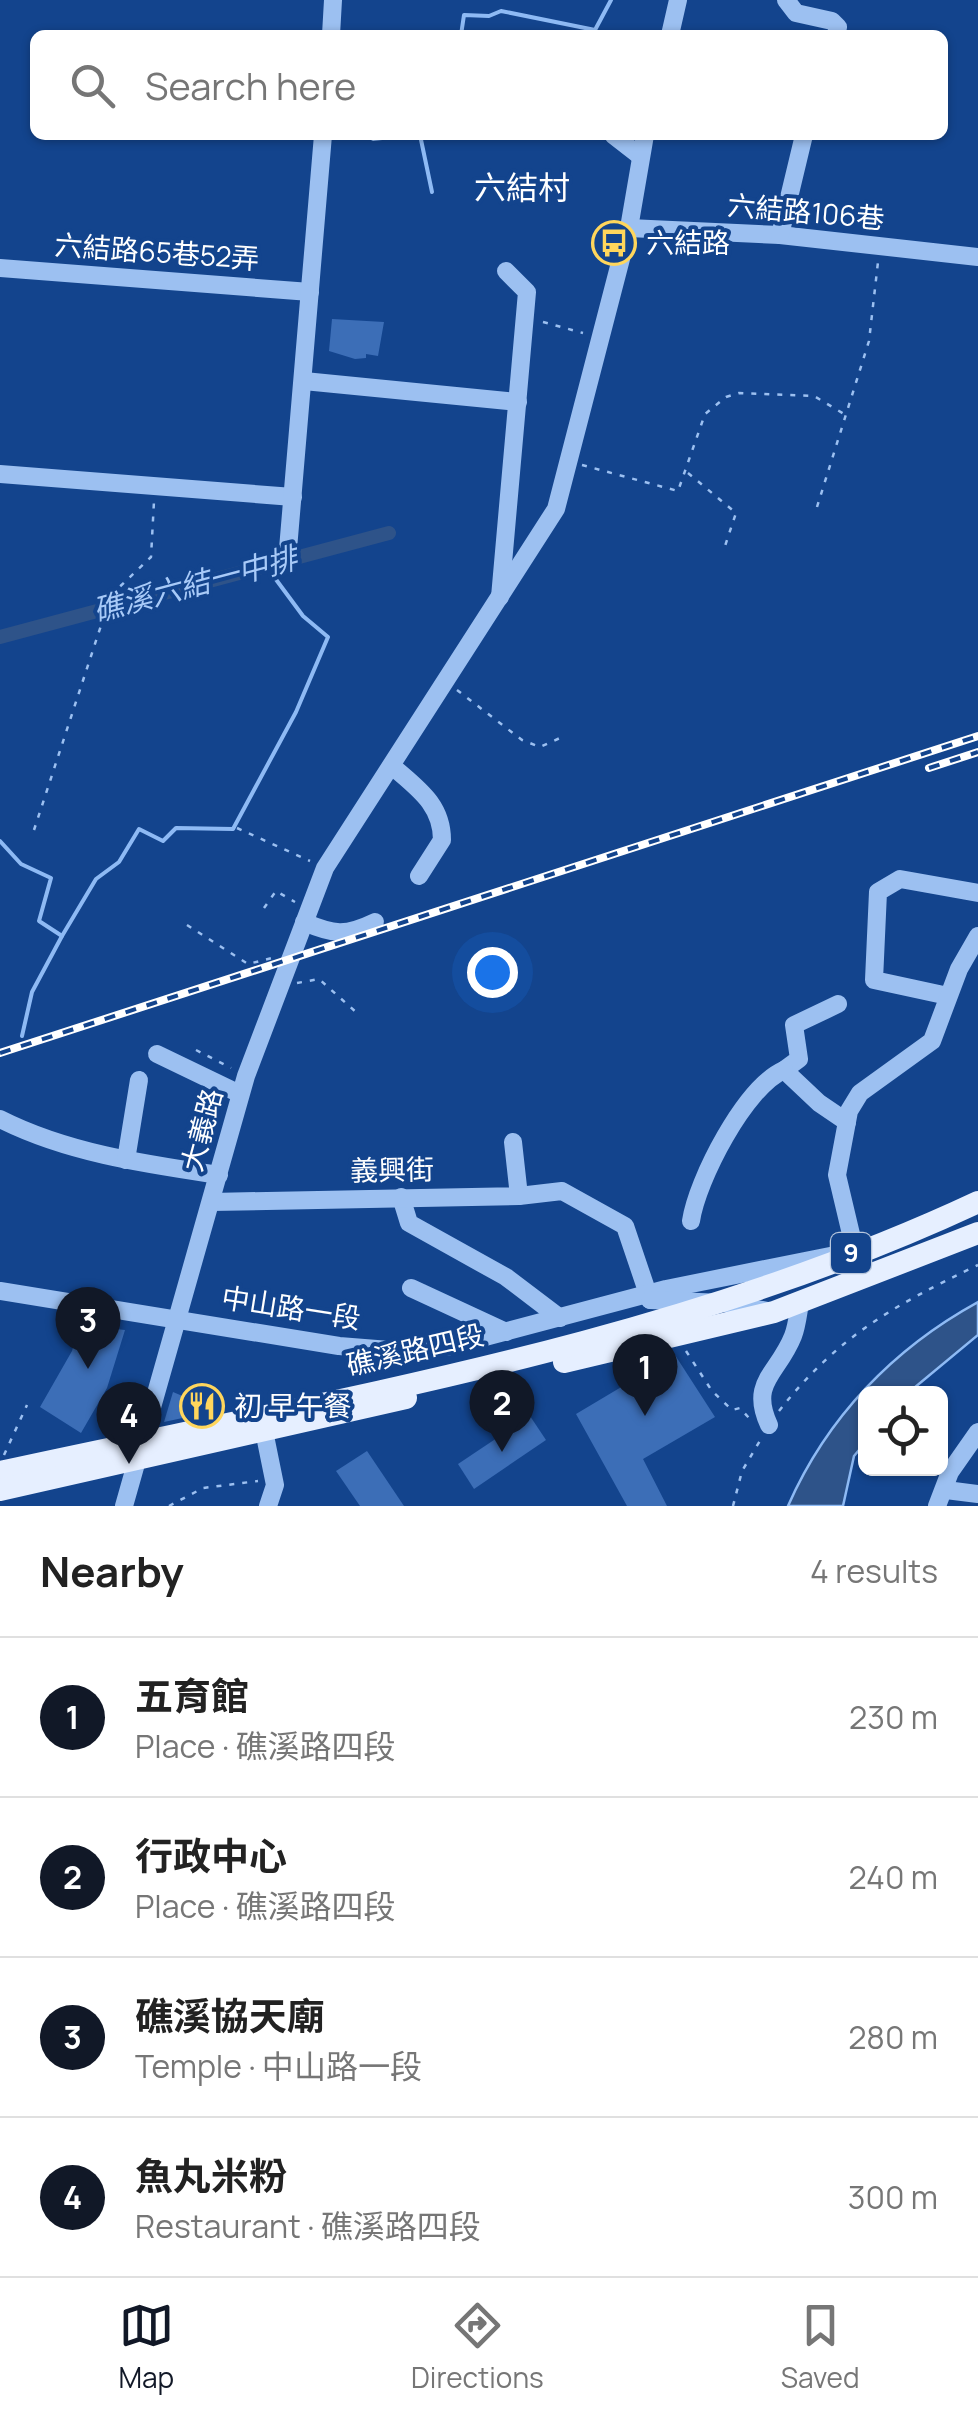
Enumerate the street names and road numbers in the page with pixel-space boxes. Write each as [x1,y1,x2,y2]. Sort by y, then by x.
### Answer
street label: 六結路106巷 [726,185,886,237]
street label: 六結路65巷52弄 [54,225,261,277]
street label: 大義路 [172,1084,230,1175]
street label: 義興街 [350,1149,434,1189]
road number: 9 [831,1233,871,1273]
street label: 中山路一段 [219,1277,363,1337]
street label: 礁溪路四段 [342,1315,487,1383]

